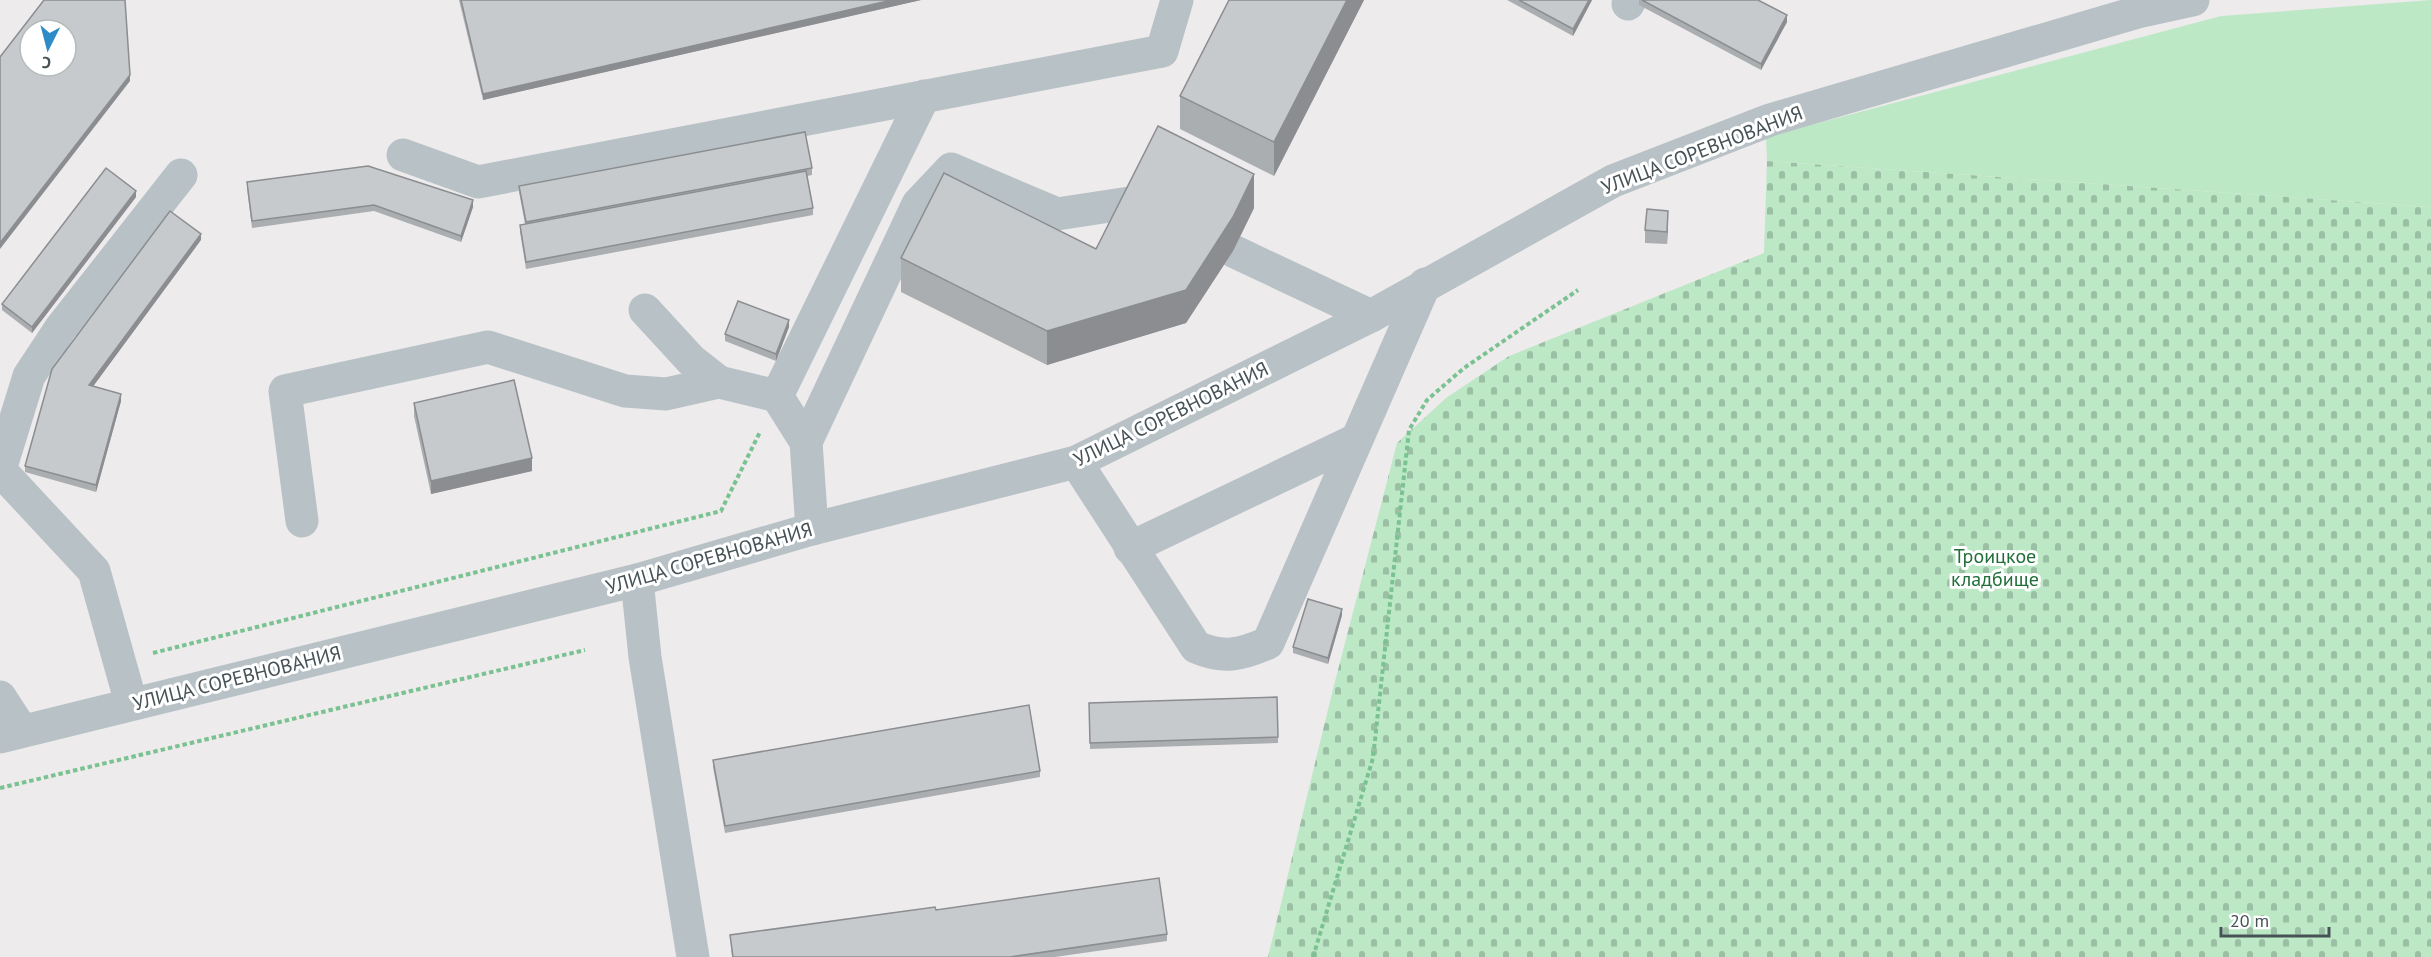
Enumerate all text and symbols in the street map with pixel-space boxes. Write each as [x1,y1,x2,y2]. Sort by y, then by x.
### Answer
north arrow [18,18,78,78]
text: С [41,52,52,73]
street label: УЛИЦА СОРЕВНОВАНИЯ [1598,100,1806,200]
street label: УЛИЦА СОРЕВНОВАНИЯ [1069,355,1273,473]
street label: УЛИЦА СОРЕВНОВАНИЯ [603,516,815,600]
park label: Троицкое кладбище [1951,543,2039,592]
street label: УЛИЦА СОРЕВНОВАНИЯ [130,640,344,716]
scale bar [2221,900,2329,938]
text: 20 m [2230,909,2269,932]

